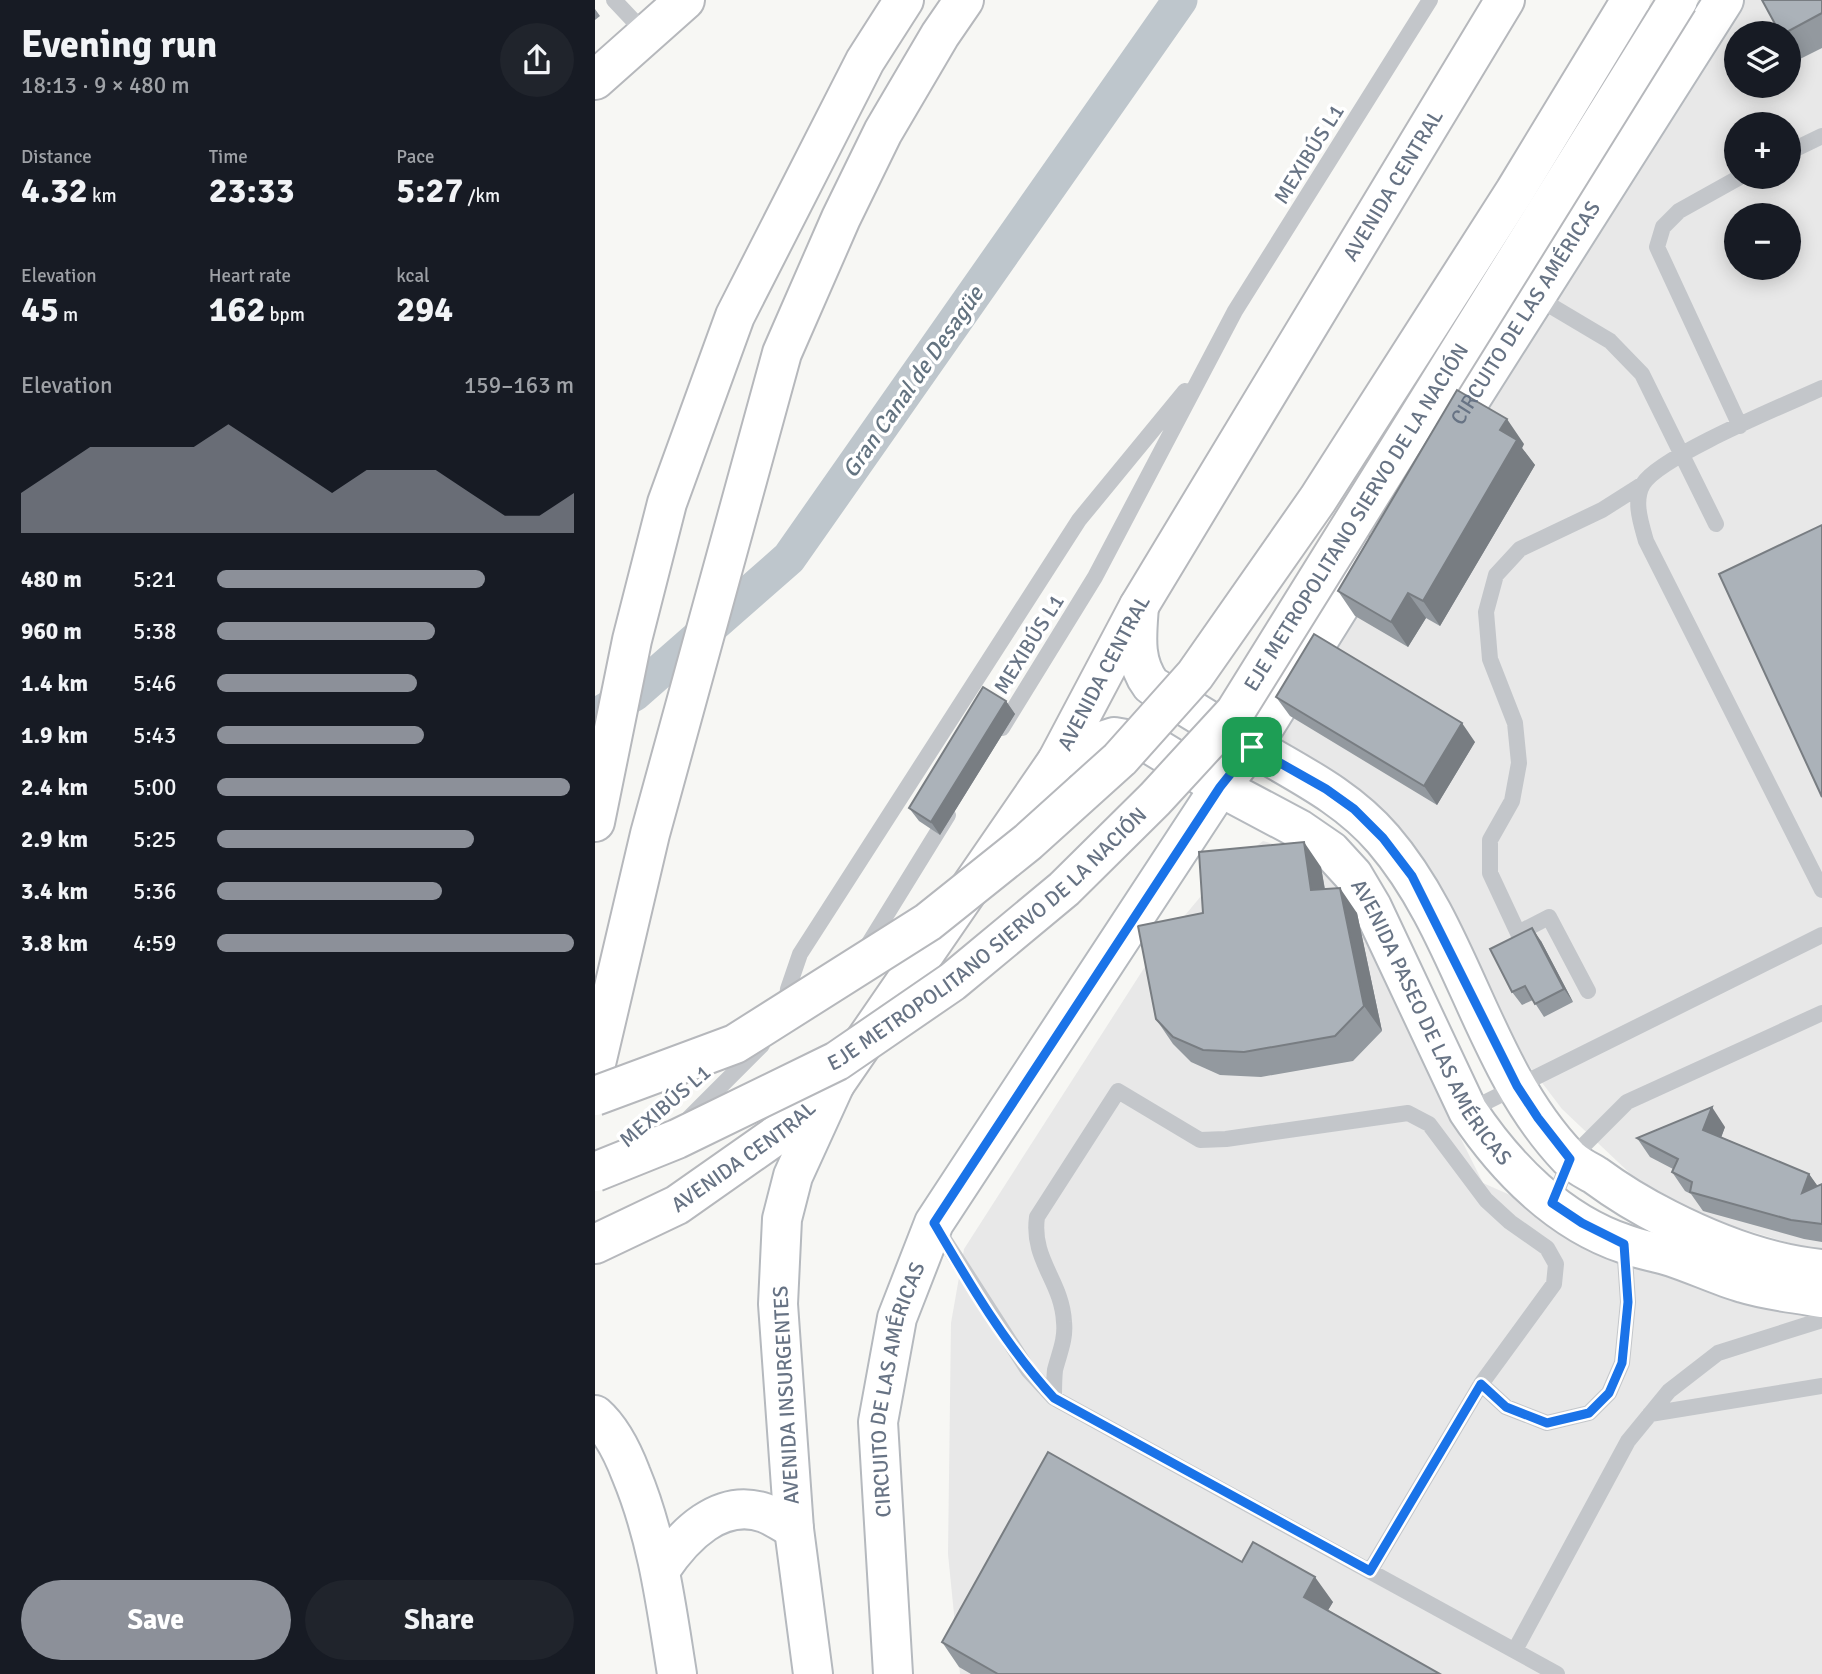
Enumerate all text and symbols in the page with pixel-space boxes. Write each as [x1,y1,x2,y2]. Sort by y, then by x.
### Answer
text: Evening run [21,21,217,68]
map controls [1724,21,1801,280]
button: layers [1724,21,1801,98]
button: share [500,23,574,97]
text: 18:13 · 9 × 480 m [21,71,190,100]
street label: MEXIBÚS L1 [1268,99,1350,209]
street label: AVENIDA CENTRAL [1337,105,1449,266]
button: + [1724,112,1801,189]
text: Distance [21,145,92,169]
text: Time [209,145,248,169]
text: Pace [396,145,435,169]
text: 4.32 [21,169,88,212]
text: 23:33 [209,169,295,212]
text: 5:27 [396,169,463,212]
text: km [88,184,117,208]
text: /km [463,184,500,208]
street label: CIRCUITO DE LAS AMÉRICAS [1445,196,1606,430]
button: − [1724,203,1801,280]
text: Elevation [21,264,97,288]
text: Heart rate [209,264,291,288]
text: kcal [396,264,430,288]
water label: Gran Canal de Desagüe [836,280,991,483]
text: 45 [21,288,59,331]
text: 162 [209,288,265,331]
text: 294 [396,288,453,331]
text: m [59,303,78,327]
text: bpm [265,303,305,327]
street label: EJE METROPOLITANO SIERVO DE LA NACIÓN [1238,339,1474,696]
text: Elevation [21,371,113,400]
text: 159–163 m [464,371,574,400]
text: 480 m [21,565,82,594]
text: 5:21 [133,565,176,594]
street label: MEXIBÚS L1 [988,589,1070,699]
street label: AVENIDA CENTRAL [1052,590,1156,755]
text: 960 m [21,617,82,646]
text: 5:38 [133,617,176,646]
text: 1.4 km [21,669,88,698]
text: 5:46 [133,669,176,698]
pin [1222,717,1282,777]
text: 1.9 km [21,721,88,750]
text: 5:43 [133,721,176,750]
icon: arrive [1233,728,1271,766]
text: 2.4 km [21,773,88,802]
text: 5:00 [133,773,176,802]
street label: EJE METROPOLITANO SIERVO DE LA NACIÓN [823,802,1152,1077]
text: 2.9 km [21,825,88,854]
text: 5:25 [133,825,176,854]
street label: AVENIDA PASEO DE LAS AMÉRICAS [1345,874,1517,1171]
text: 3.4 km [21,877,88,906]
text: 5:36 [133,877,176,906]
text: 3.8 km [21,929,88,958]
text: 4:59 [133,929,176,958]
street label: MEXIBÚS L1 [614,1059,716,1153]
street label: AVENIDA CENTRAL [666,1095,821,1218]
street label: CIRCUITO DE LAS AMÉRICAS [865,1258,930,1518]
street label: AVENIDA INSURGENTES [767,1285,805,1505]
button: Save [21,1580,291,1660]
button: Share [305,1580,574,1660]

